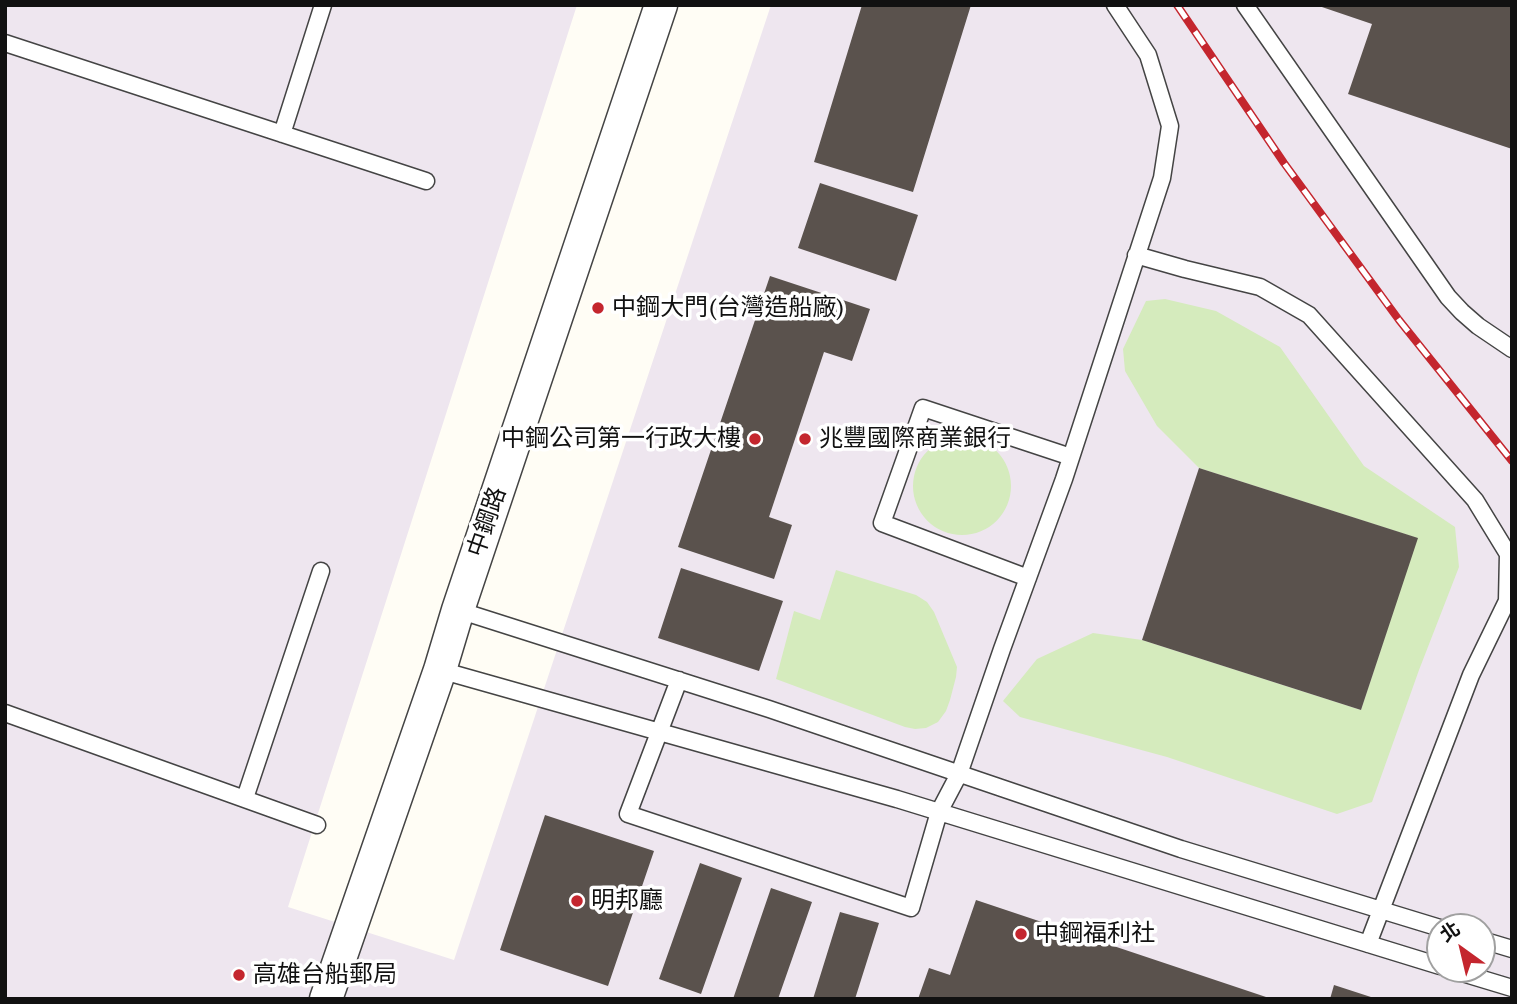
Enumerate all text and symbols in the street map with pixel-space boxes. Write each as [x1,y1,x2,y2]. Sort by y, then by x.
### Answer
place label: 中鋼大門(台灣造船廠) [612,294,845,322]
marker: 中鋼大門(台灣造船廠) [590,300,606,316]
place label: 中鋼公司第一行政大樓 [501,425,741,453]
place label: 兆豐國際商業銀行 [819,425,1011,453]
marker: 中鋼公司第一行政大樓 [747,431,763,447]
marker: 兆豐國際商業銀行 [797,431,813,447]
street label: 中鋼路 [462,483,512,561]
place label: 明邦廳 [591,887,663,915]
marker: 明邦廳 [569,893,585,909]
north arrow [1426,913,1496,983]
text: 北 [1436,918,1464,946]
place label: 中鋼福利社 [1035,920,1155,948]
marker: 中鋼福利社 [1013,926,1029,942]
place label: 高雄台船郵局 [253,961,397,989]
marker: 高雄台船郵局 [231,967,247,983]

